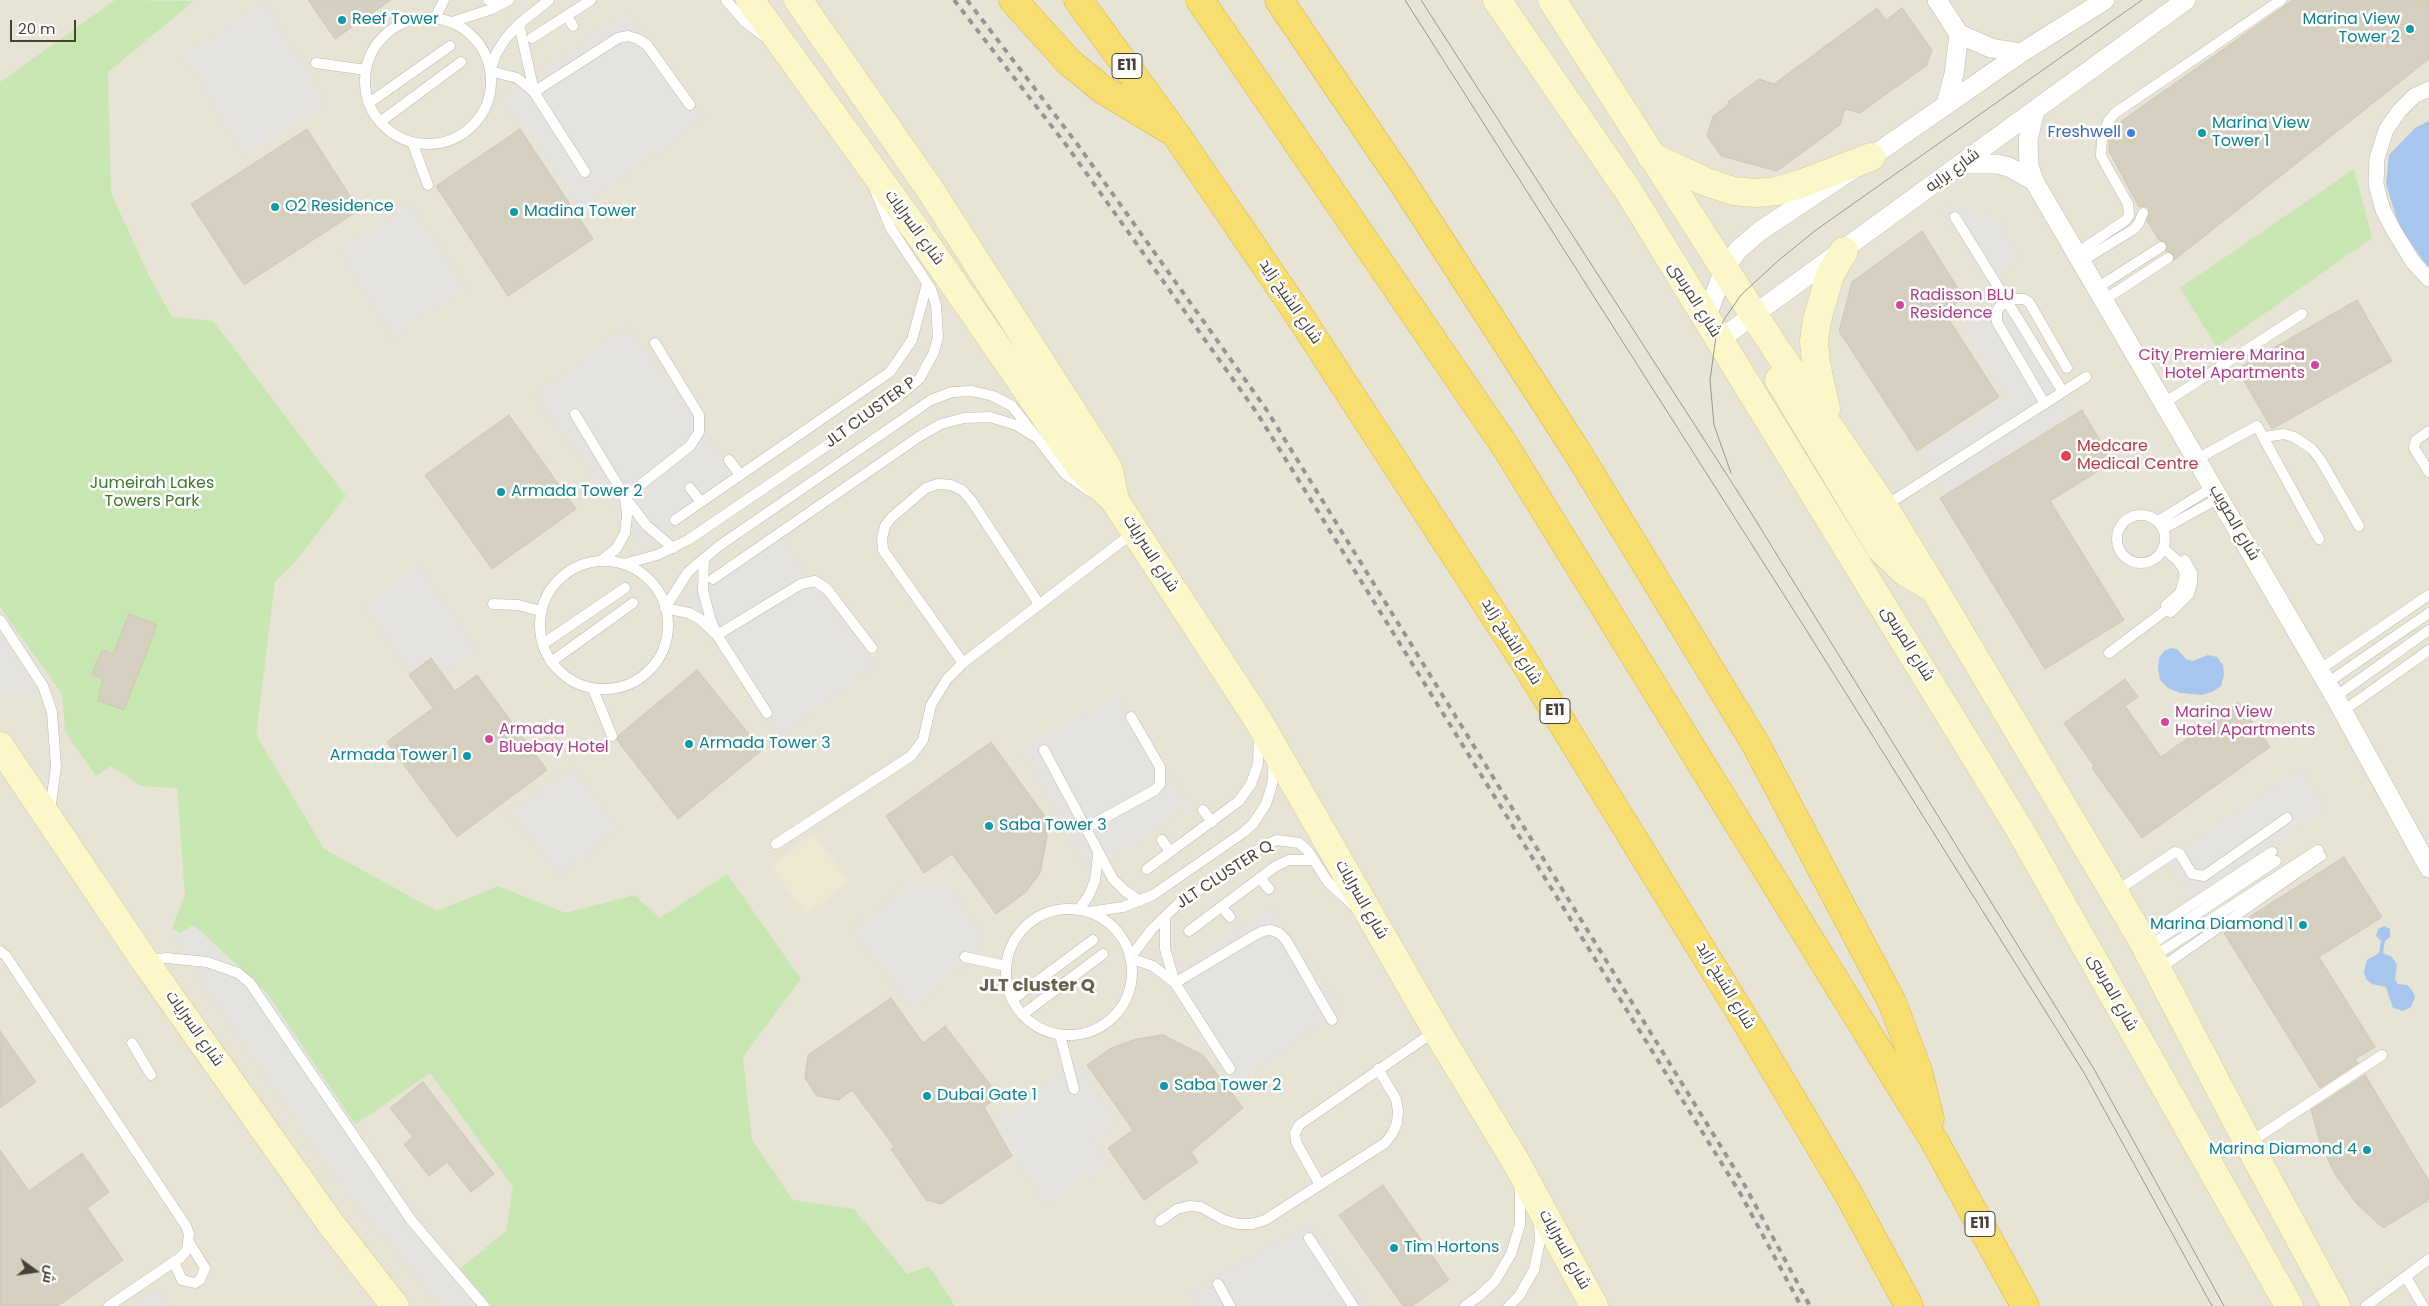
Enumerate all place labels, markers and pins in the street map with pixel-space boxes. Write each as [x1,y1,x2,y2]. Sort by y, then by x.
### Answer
place label: Reef Tower [352,10,439,30]
place label: Marina View Tower 2 [2302,10,2400,48]
marker: Reef Tower [336,14,348,26]
marker: Marina View Tower 2 [2404,23,2416,35]
place label: Marina View Tower 1 [2212,114,2310,152]
place label: Freshwell [2048,123,2121,143]
marker: Freshwell [2125,127,2137,139]
marker: Marina View Tower 1 [2196,127,2208,139]
place label: O2 Residence [285,197,394,217]
marker: O2 Residence [269,201,281,213]
place label: Madina Tower [524,202,637,222]
marker: Madina Tower [508,206,520,218]
place label: Radisson BLU Residence [1910,286,2014,324]
marker: Radisson BLU Residence [1894,299,1906,311]
place label: City Premiere Marina Hotel Apartments [2138,346,2305,384]
marker: City Premiere Marina Hotel Apartments [2309,359,2321,371]
place label: Medcare Medical Centre [2077,437,2198,475]
marker: Medcare Medical Centre [2059,449,2073,463]
place label: Armada Tower 2 [511,482,642,502]
marker: Armada Tower 2 [495,486,507,498]
place label: Marina View Hotel Apartments [2175,703,2315,741]
marker: Marina View Hotel Apartments [2159,716,2171,728]
place label: Armada Bluebay Hotel [499,720,609,758]
marker: Armada Bluebay Hotel [483,733,495,745]
place label: Armada Tower 3 [699,734,831,754]
marker: Armada Tower 3 [683,738,695,750]
place label: Armada Tower 1 [330,746,457,766]
marker: Armada Tower 1 [461,750,473,762]
place label: Saba Tower 3 [999,816,1107,836]
marker: Saba Tower 3 [983,820,995,832]
place label: Marina Diamond 1 [2150,915,2293,935]
marker: Marina Diamond 1 [2297,919,2309,931]
place label: Saba Tower 2 [1174,1076,1281,1096]
marker: Saba Tower 2 [1158,1080,1170,1092]
place label: Dubai Gate 1 [937,1086,1037,1106]
marker: Dubai Gate 1 [921,1090,933,1102]
place label: Marina Diamond 4 [2209,1140,2357,1160]
marker: Marina Diamond 4 [2361,1144,2373,1156]
place label: Tim Hortons [1404,1238,1499,1258]
marker: Tim Hortons [1388,1242,1400,1254]

